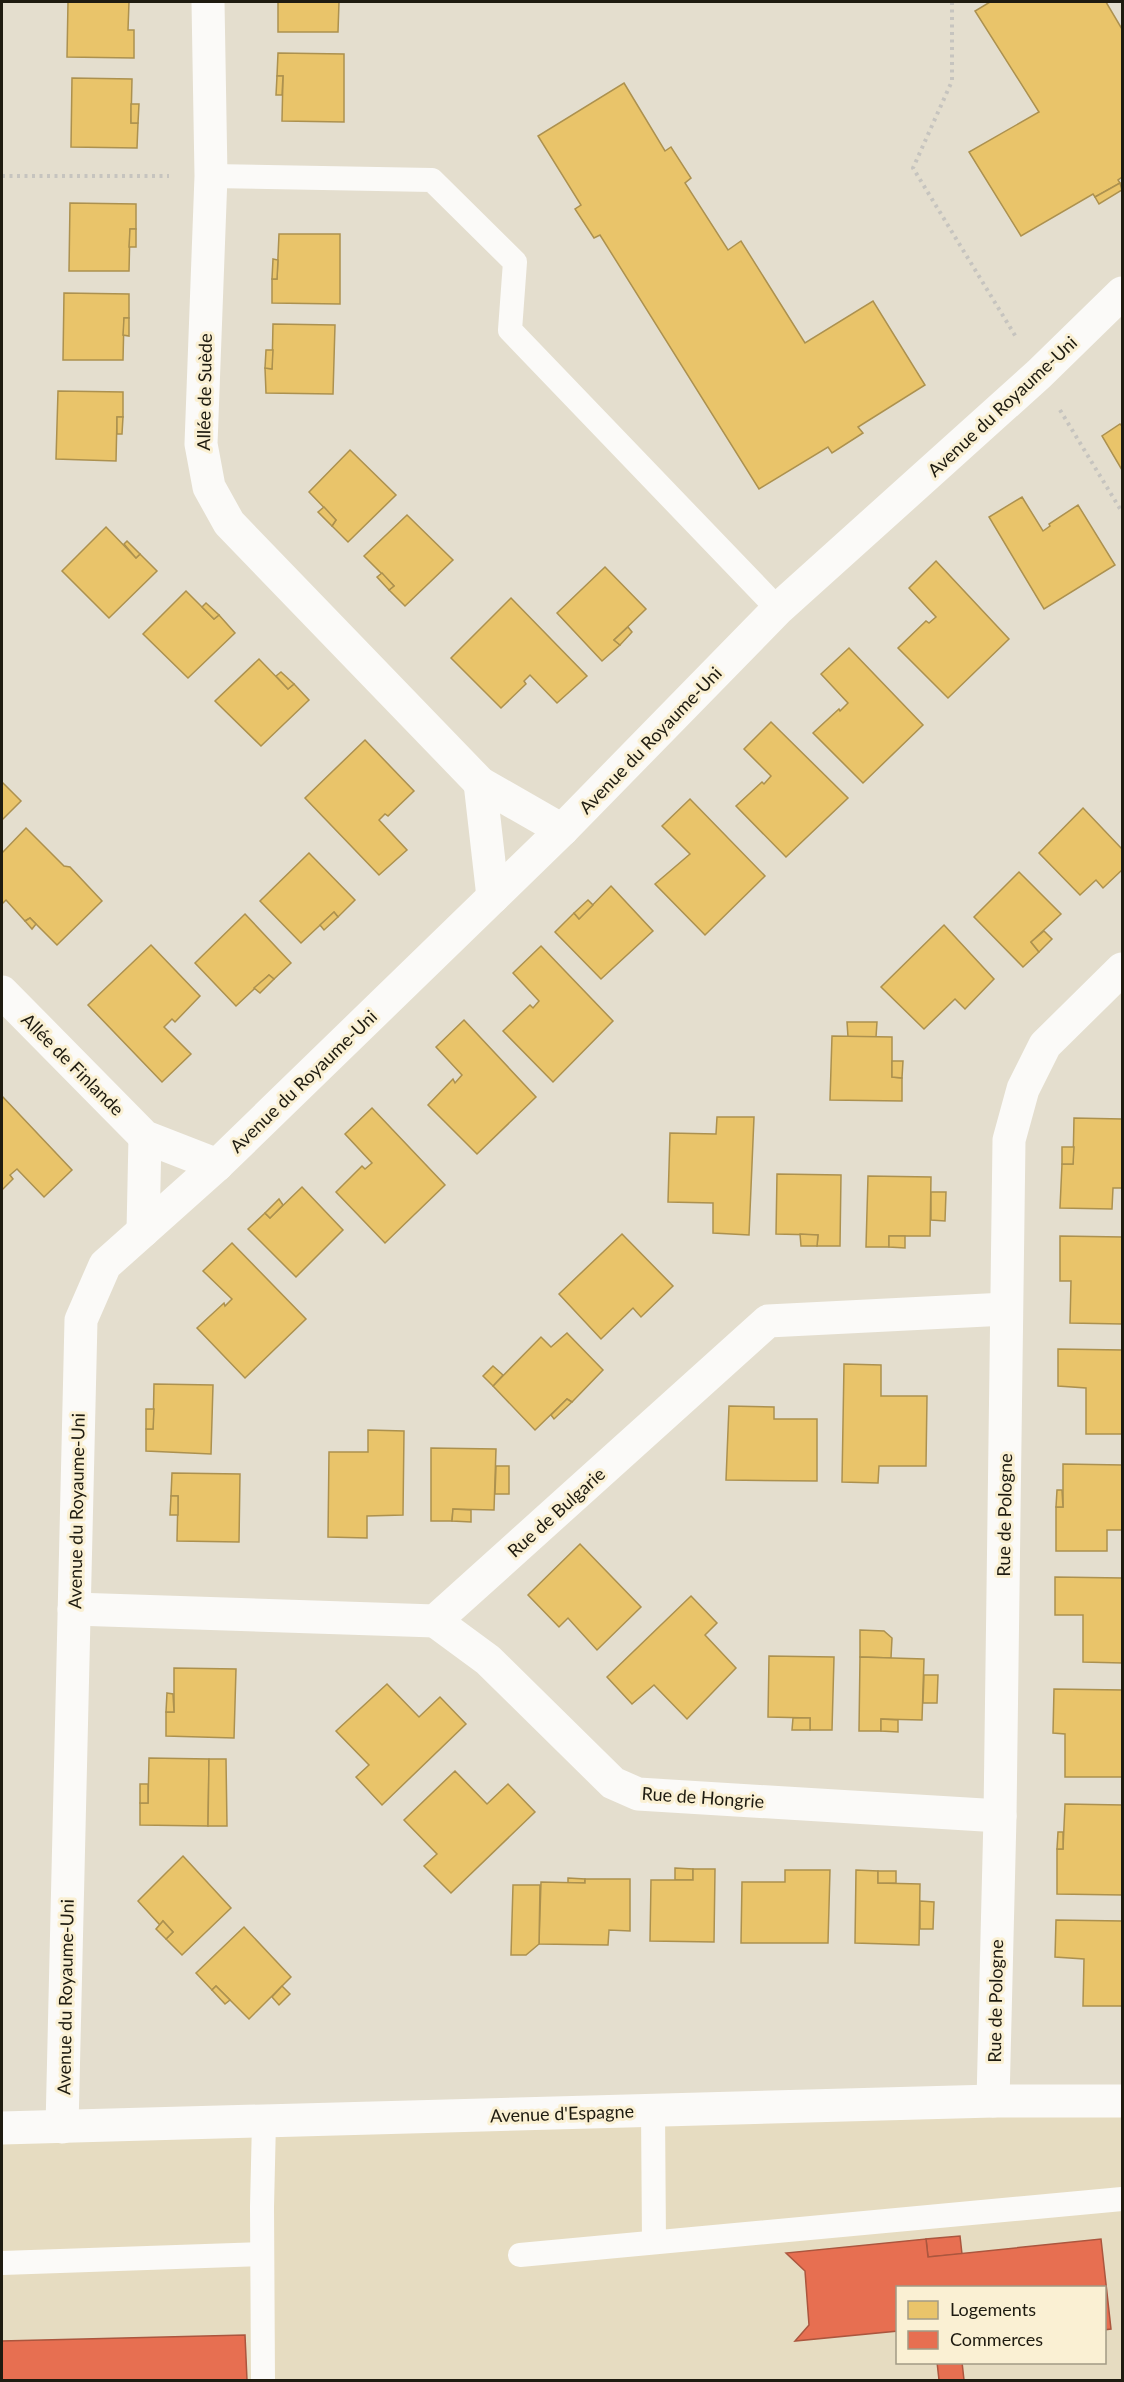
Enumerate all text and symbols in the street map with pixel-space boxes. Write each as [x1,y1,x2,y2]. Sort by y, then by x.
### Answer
street label: Avenue du Royaume-Uni [923,331,1081,481]
street label: Allée de Suède [192,333,216,451]
street label: Avenue du Royaume-Uni [574,662,726,818]
street label: Avenue du Royaume-Uni [225,1005,381,1157]
street label: Allée de Finlande [17,1008,129,1120]
street label: Avenue du Royaume-Uni [63,1413,89,1609]
street label: Rue de Pologne [992,1453,1016,1577]
street label: Rue de Bulgarie [503,1462,609,1562]
street label: Rue de Hongrie [641,1782,765,1812]
street label: Avenue du Royaume-Uni [52,1899,78,2095]
street label: Rue de Pologne [983,1939,1007,2063]
street label: Avenue d'Espagne [490,2099,634,2127]
legend [896,2286,1106,2364]
text: Logements [950,2298,1036,2320]
text: Commerces [950,2328,1043,2350]

